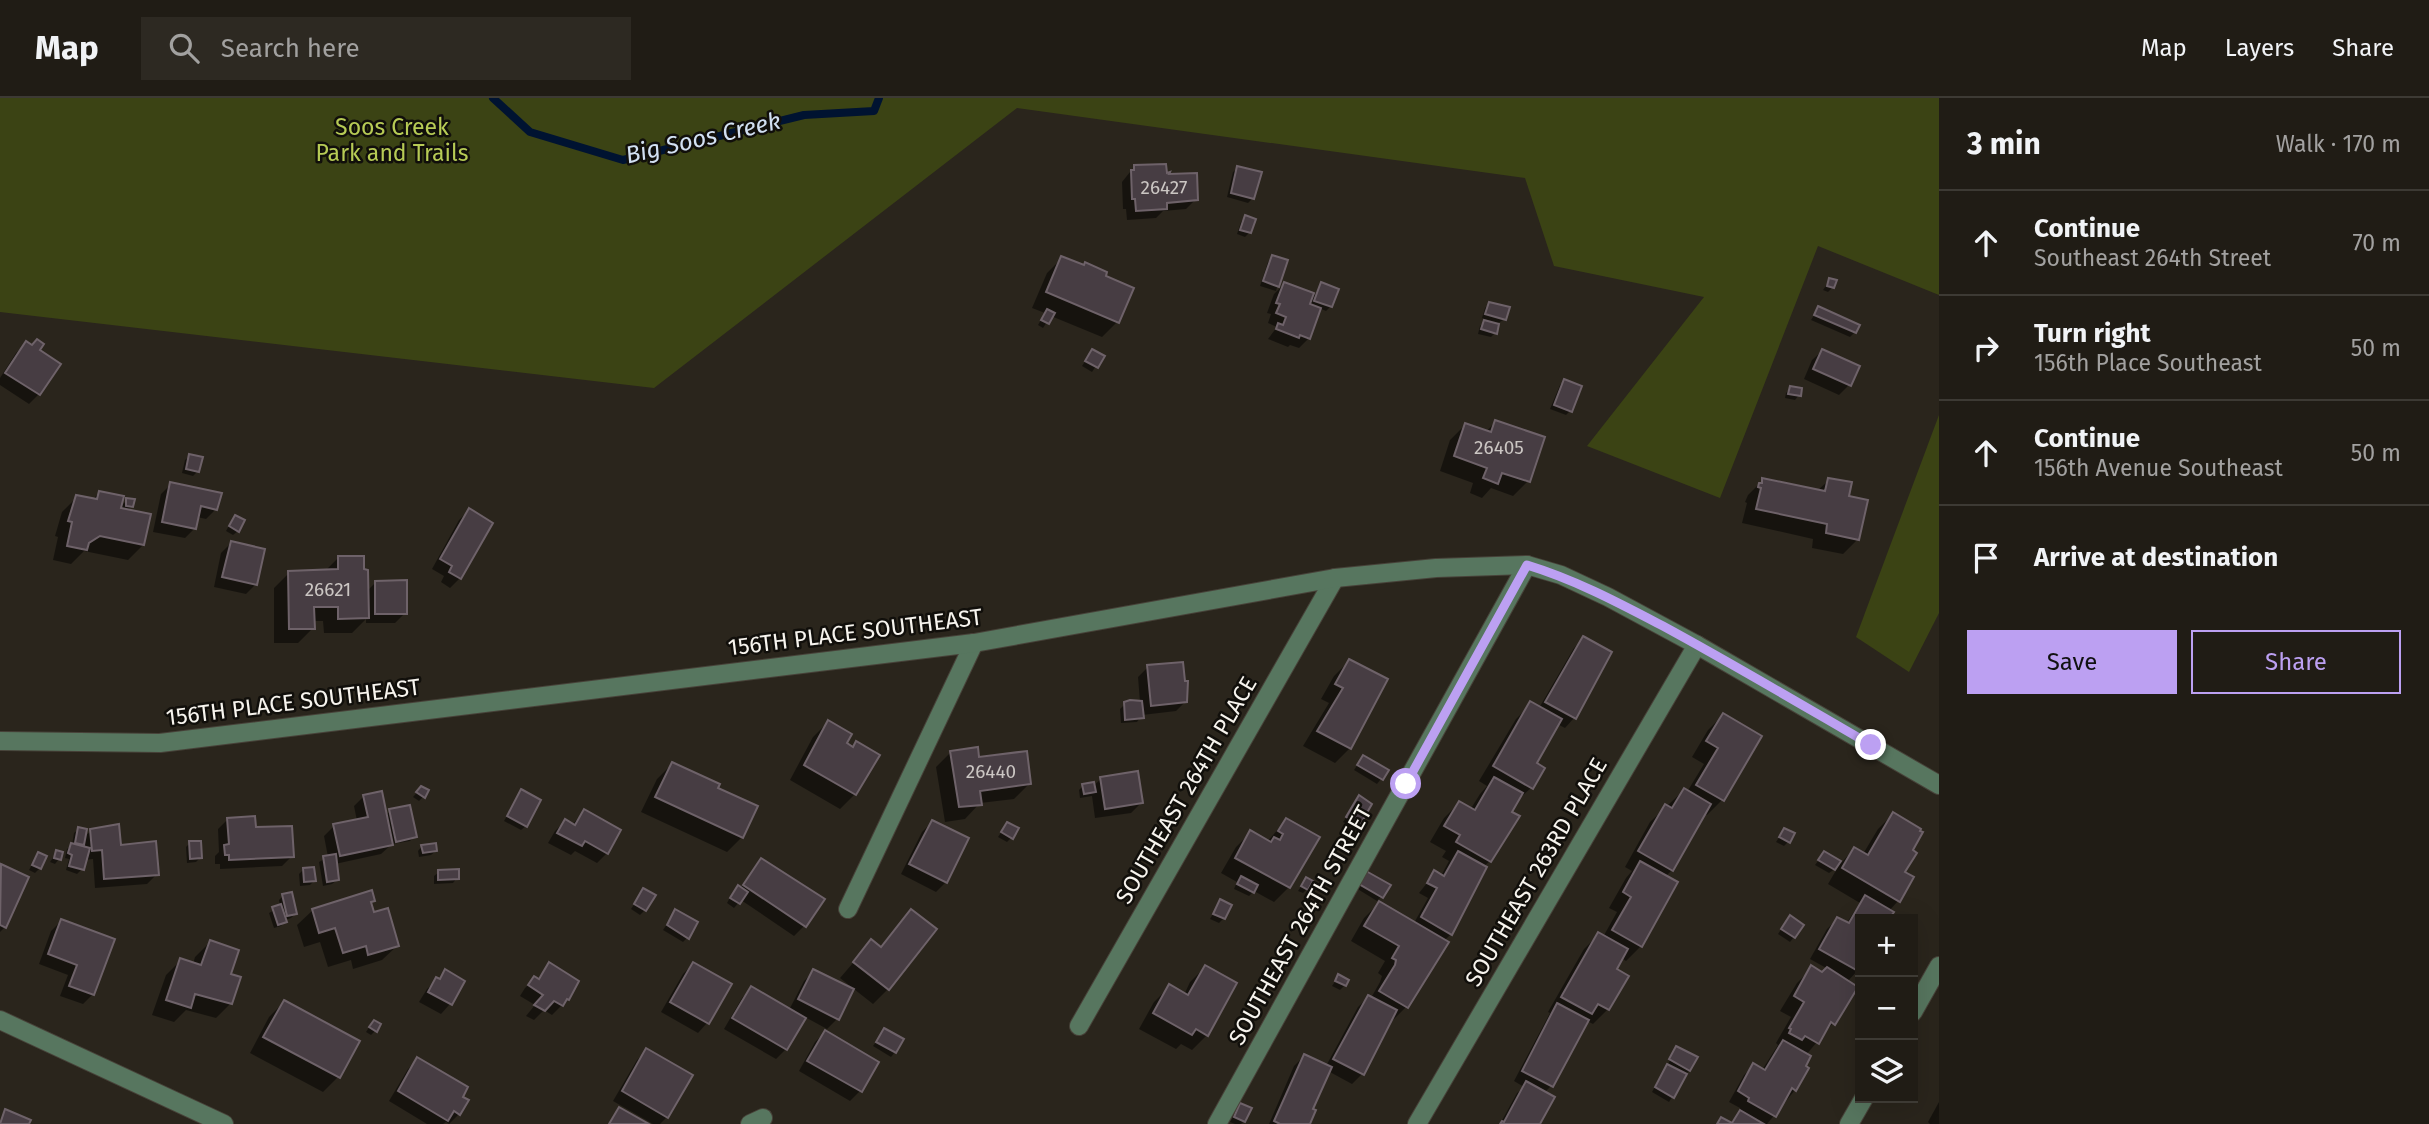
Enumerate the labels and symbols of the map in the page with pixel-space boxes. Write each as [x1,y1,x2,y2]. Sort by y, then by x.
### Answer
water label: Big Soos Creek [623,107,783,169]
park label: Soos Creek Park and Trails [316,113,468,167]
house number: 26427 [1141,176,1187,199]
house number: 26405 [1474,436,1524,459]
house number: 26621 [305,578,351,601]
street label: 156TH PLACE SOUTHEAST [726,603,984,661]
street label: SOUTHEAST 264TH PLACE [1109,671,1263,909]
street label: 156TH PLACE SOUTHEAST [164,673,422,731]
route end [1855,729,1886,760]
street label: SOUTHEAST 263RD PLACE [1459,753,1613,991]
house number: 26440 [966,760,1016,783]
route start [1390,768,1421,799]
street label: SOUTHEAST 264TH STREET [1222,800,1378,1050]

